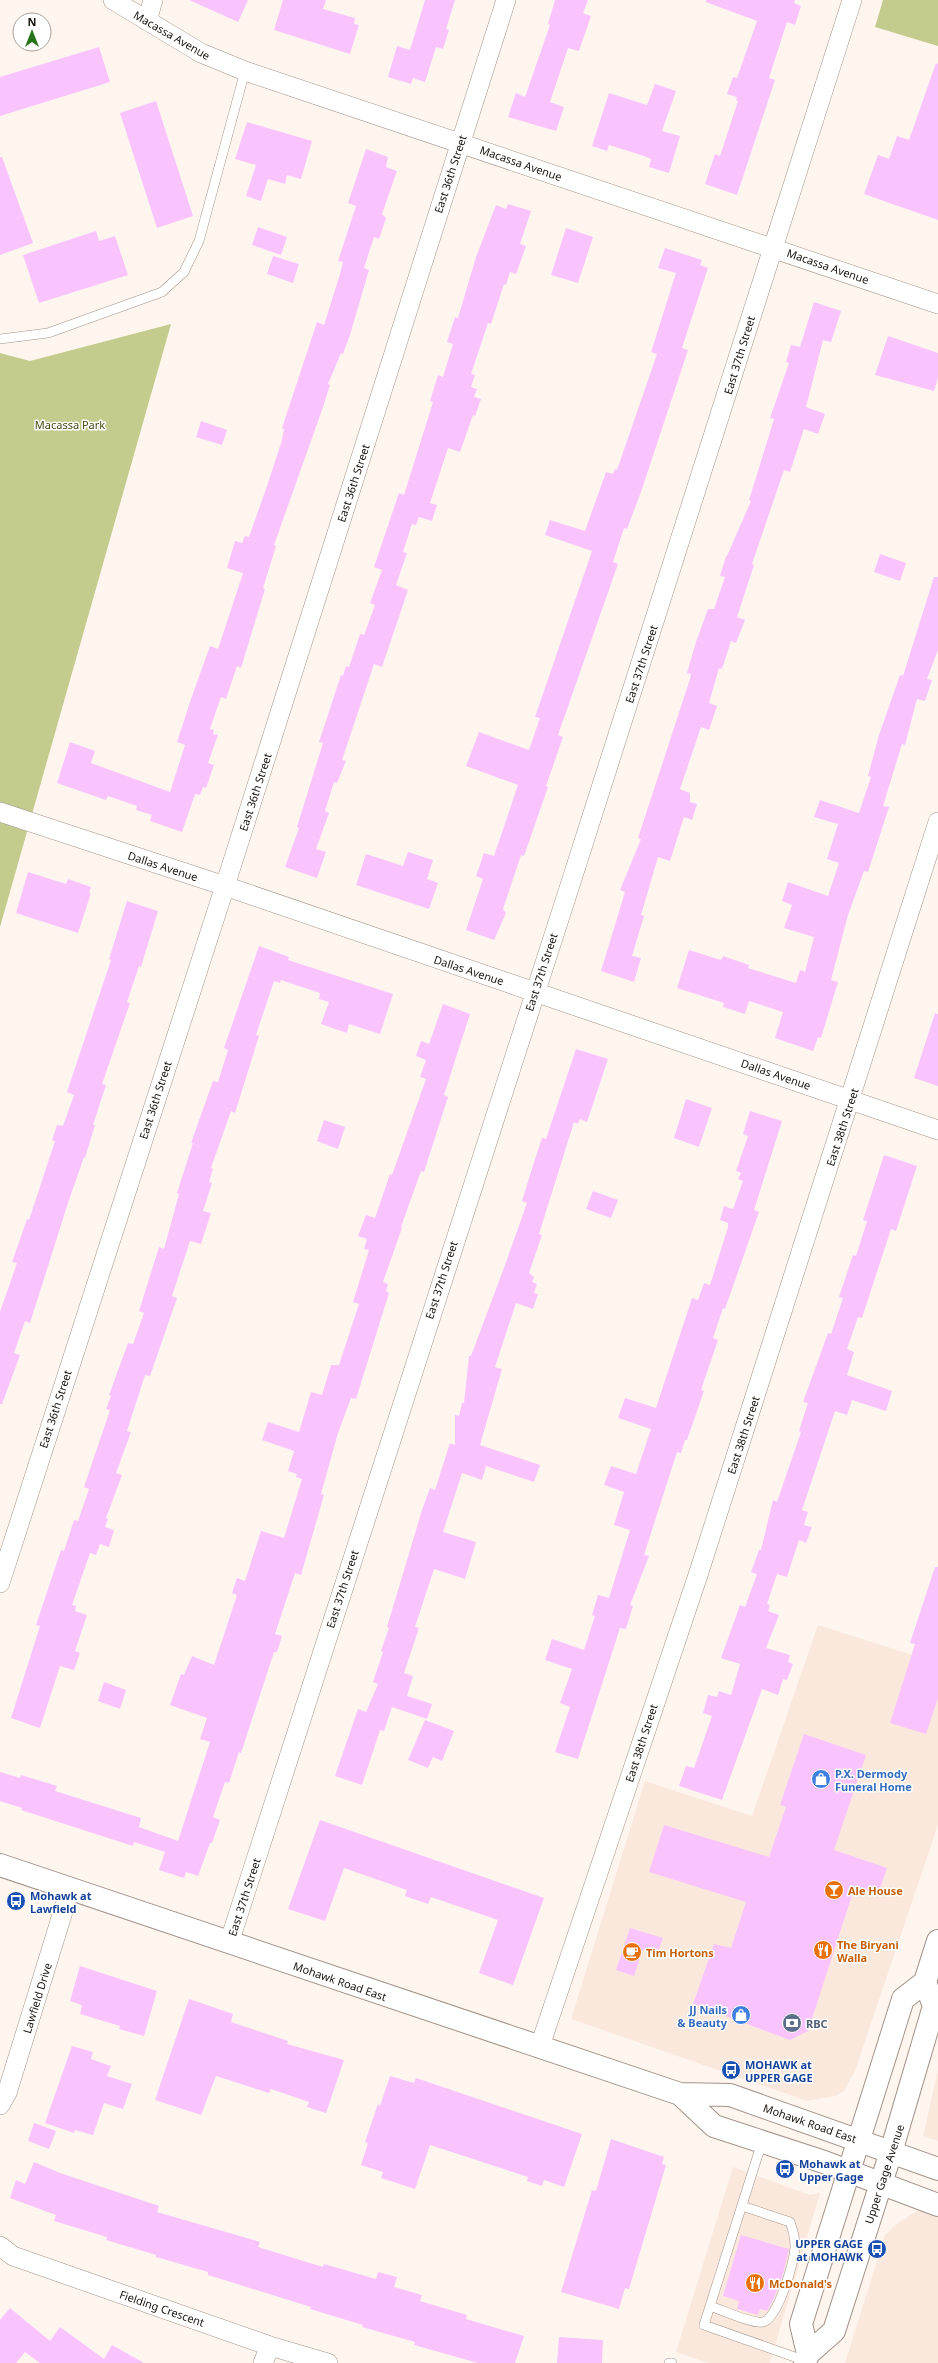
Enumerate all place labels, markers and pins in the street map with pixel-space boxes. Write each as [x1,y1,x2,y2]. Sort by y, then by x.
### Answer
place label: P.X. Dermody Funeral Home [835,1766,912,1794]
shop icon: P.X. Dermody Funeral Home [810,1768,832,1790]
bar icon: Ale House [823,1879,845,1901]
place label: Ale House [848,1883,903,1898]
place label: Mohawk at Lawfield [30,1888,92,1916]
bus stop icon: Mohawk at Lawfield [5,1890,27,1912]
place label: The Biryani Walla [837,1937,899,1965]
restaurant icon: The Biryani Walla [812,1939,834,1961]
cafe icon: Tim Hortons [621,1941,643,1963]
place label: Tim Hortons [646,1945,714,1960]
place label: JJ Nails & Beauty [677,2002,728,2030]
shop icon: JJ Nails & Beauty [730,2004,752,2026]
bank icon: RBC [781,2012,803,2034]
place label: RBC [806,2016,828,2031]
place label: MOHAWK at UPPER GAGE [745,2057,813,2085]
bus stop icon: MOHAWK at UPPER GAGE [720,2059,742,2081]
place label: Mohawk at Upper Gage [799,2156,864,2184]
bus stop icon: Mohawk at Upper Gage [774,2158,796,2180]
place label: UPPER GAGE at MOHAWK [795,2236,864,2264]
bus stop icon: UPPER GAGE at MOHAWK [866,2238,888,2260]
restaurant icon: McDonald's [744,2272,766,2294]
place label: McDonald's [769,2276,833,2291]

